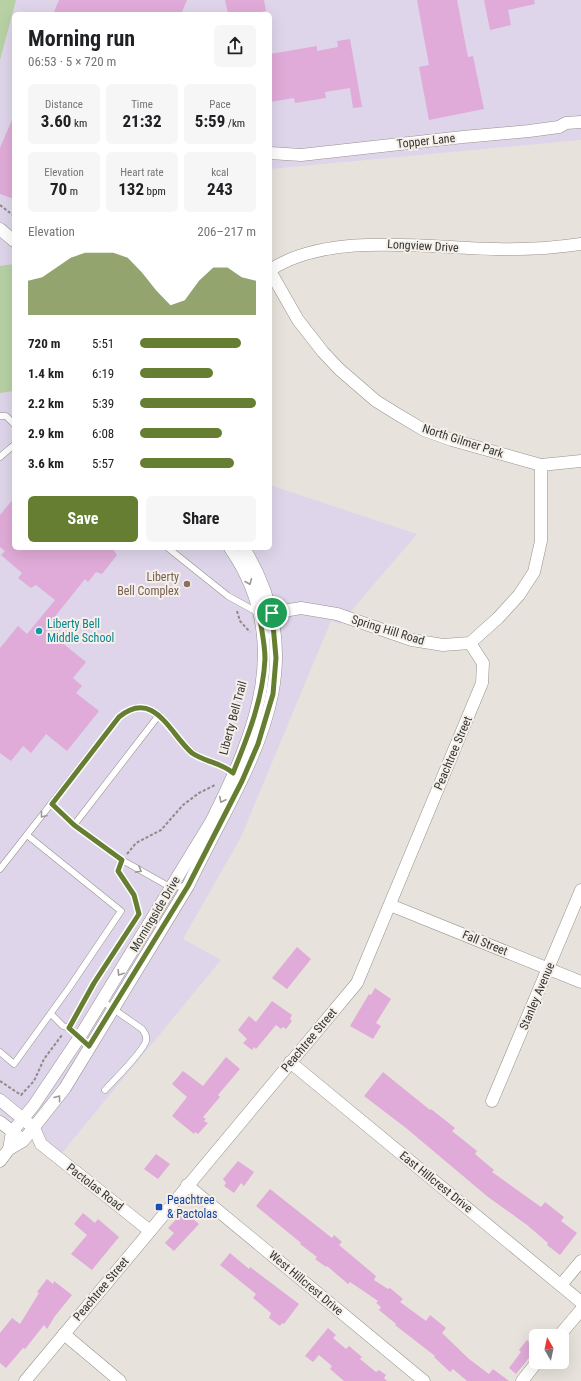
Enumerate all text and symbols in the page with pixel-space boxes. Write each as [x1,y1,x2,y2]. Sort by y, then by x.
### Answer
button: share [214,25,256,67]
text: Morning run [28,26,135,51]
text: 06:53 · 5 × 720 m [28,54,116,69]
text: Distance [45,98,83,111]
text: Time [131,98,153,111]
text: Pace [209,98,231,111]
text: 3.60 [41,111,71,131]
text: 21:32 [122,111,162,131]
text: 5:59 [195,111,225,131]
text: km [71,117,87,130]
text: /km [225,117,245,130]
street label: Topper Lane [396,131,456,151]
text: Elevation [44,166,84,179]
text: Heart rate [120,166,164,179]
text: kcal [211,166,229,179]
text: 70 [50,179,67,199]
text: 132 [118,179,144,199]
text: 243 [207,179,233,199]
text: m [67,185,78,198]
text: bpm [144,185,166,198]
text: Elevation [28,224,75,239]
text: 206–217 m [197,224,256,239]
street label: Longview Drive [387,237,459,255]
text: 720 m [28,336,60,351]
text: 5:51 [92,336,114,351]
text: 1.4 km [28,366,64,381]
text: 6:19 [92,366,114,381]
text: 2.2 km [28,396,64,411]
text: 5:39 [92,396,114,411]
street label: North Gilmer Park [421,421,506,461]
text: 2.9 km [28,426,64,441]
text: 6:08 [92,426,114,441]
text: 3.6 km [28,456,64,471]
text: 5:57 [92,456,114,471]
button: Save [28,496,138,542]
button: Share [146,496,256,542]
place label: Liberty Bell Complex [117,570,179,598]
one-way arrow [245,578,253,585]
marker: Liberty Bell Complex [182,579,192,589]
pin [255,596,289,630]
icon: arrive [261,602,283,624]
street label: Spring Hill Road [350,612,426,648]
place label: Liberty Bell Middle School [47,617,114,645]
marker: Liberty Bell Middle School [34,626,44,636]
street label: Liberty Bell Trail [216,680,250,756]
street label: Peachtree Street [431,714,475,792]
one-way arrow [219,796,227,804]
one-way arrow [41,810,48,818]
one-way arrow [134,865,142,872]
street label: Morningside Drive [127,873,183,954]
street label: Fall Street [460,928,510,959]
street label: Stanley Avenue [517,960,558,1032]
one-way arrow [118,968,125,975]
street label: Peachtree Street [278,1005,340,1075]
one-way arrow [53,1095,60,1102]
street label: East Hillcrest Drive [397,1148,476,1216]
street label: Pactolas Road [64,1161,126,1214]
place label: Peachtree & Pactolas [167,1193,218,1221]
marker: Peachtree & Pactolas [154,1202,164,1212]
street label: West Hillcrest Drive [266,1248,346,1318]
street label: Peachtree Street [70,1254,132,1324]
north arrow [529,1329,569,1369]
map controls [529,1329,569,1369]

